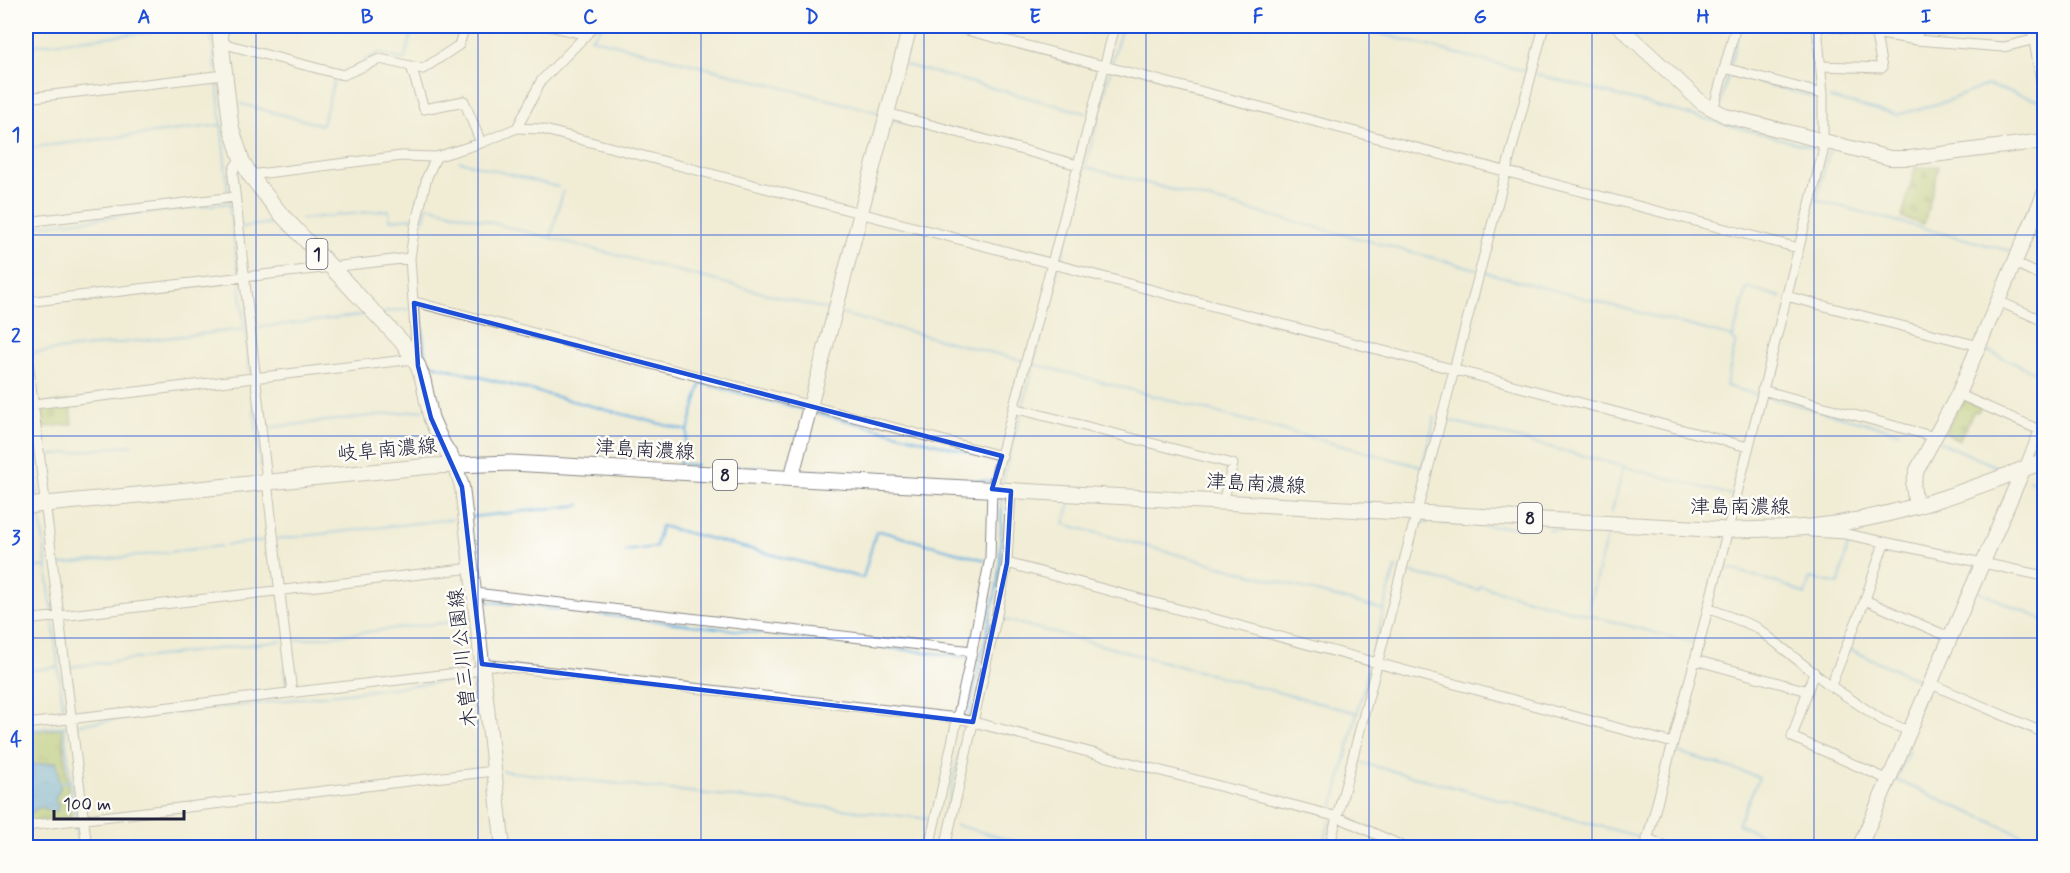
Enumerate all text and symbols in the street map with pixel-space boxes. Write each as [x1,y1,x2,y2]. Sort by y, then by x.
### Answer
text: A [137,4,151,31]
text: B [361,4,374,31]
text: C [583,4,598,31]
text: D [805,4,819,31]
text: E [1029,4,1041,31]
text: F [1253,4,1264,31]
text: G [1473,4,1487,31]
text: H [1696,4,1710,31]
text: I [1921,4,1931,31]
text: 1 [12,122,20,149]
road number: 1 [306,239,328,269]
text: 2 [11,323,21,350]
street label: 岐阜南濃線 [336,433,438,468]
street label: 津島南濃線 [594,434,696,467]
road number: 8 [713,460,737,490]
street label: 津島南濃線 [1205,468,1307,501]
street label: 津島南濃線 [1690,494,1790,521]
road number: 8 [1518,503,1542,533]
text: 3 [11,525,21,552]
street label: 木曽三川公園線 [443,587,484,729]
text: 4 [10,727,22,754]
scale bar [54,783,184,821]
text: 100 m [63,793,111,817]

